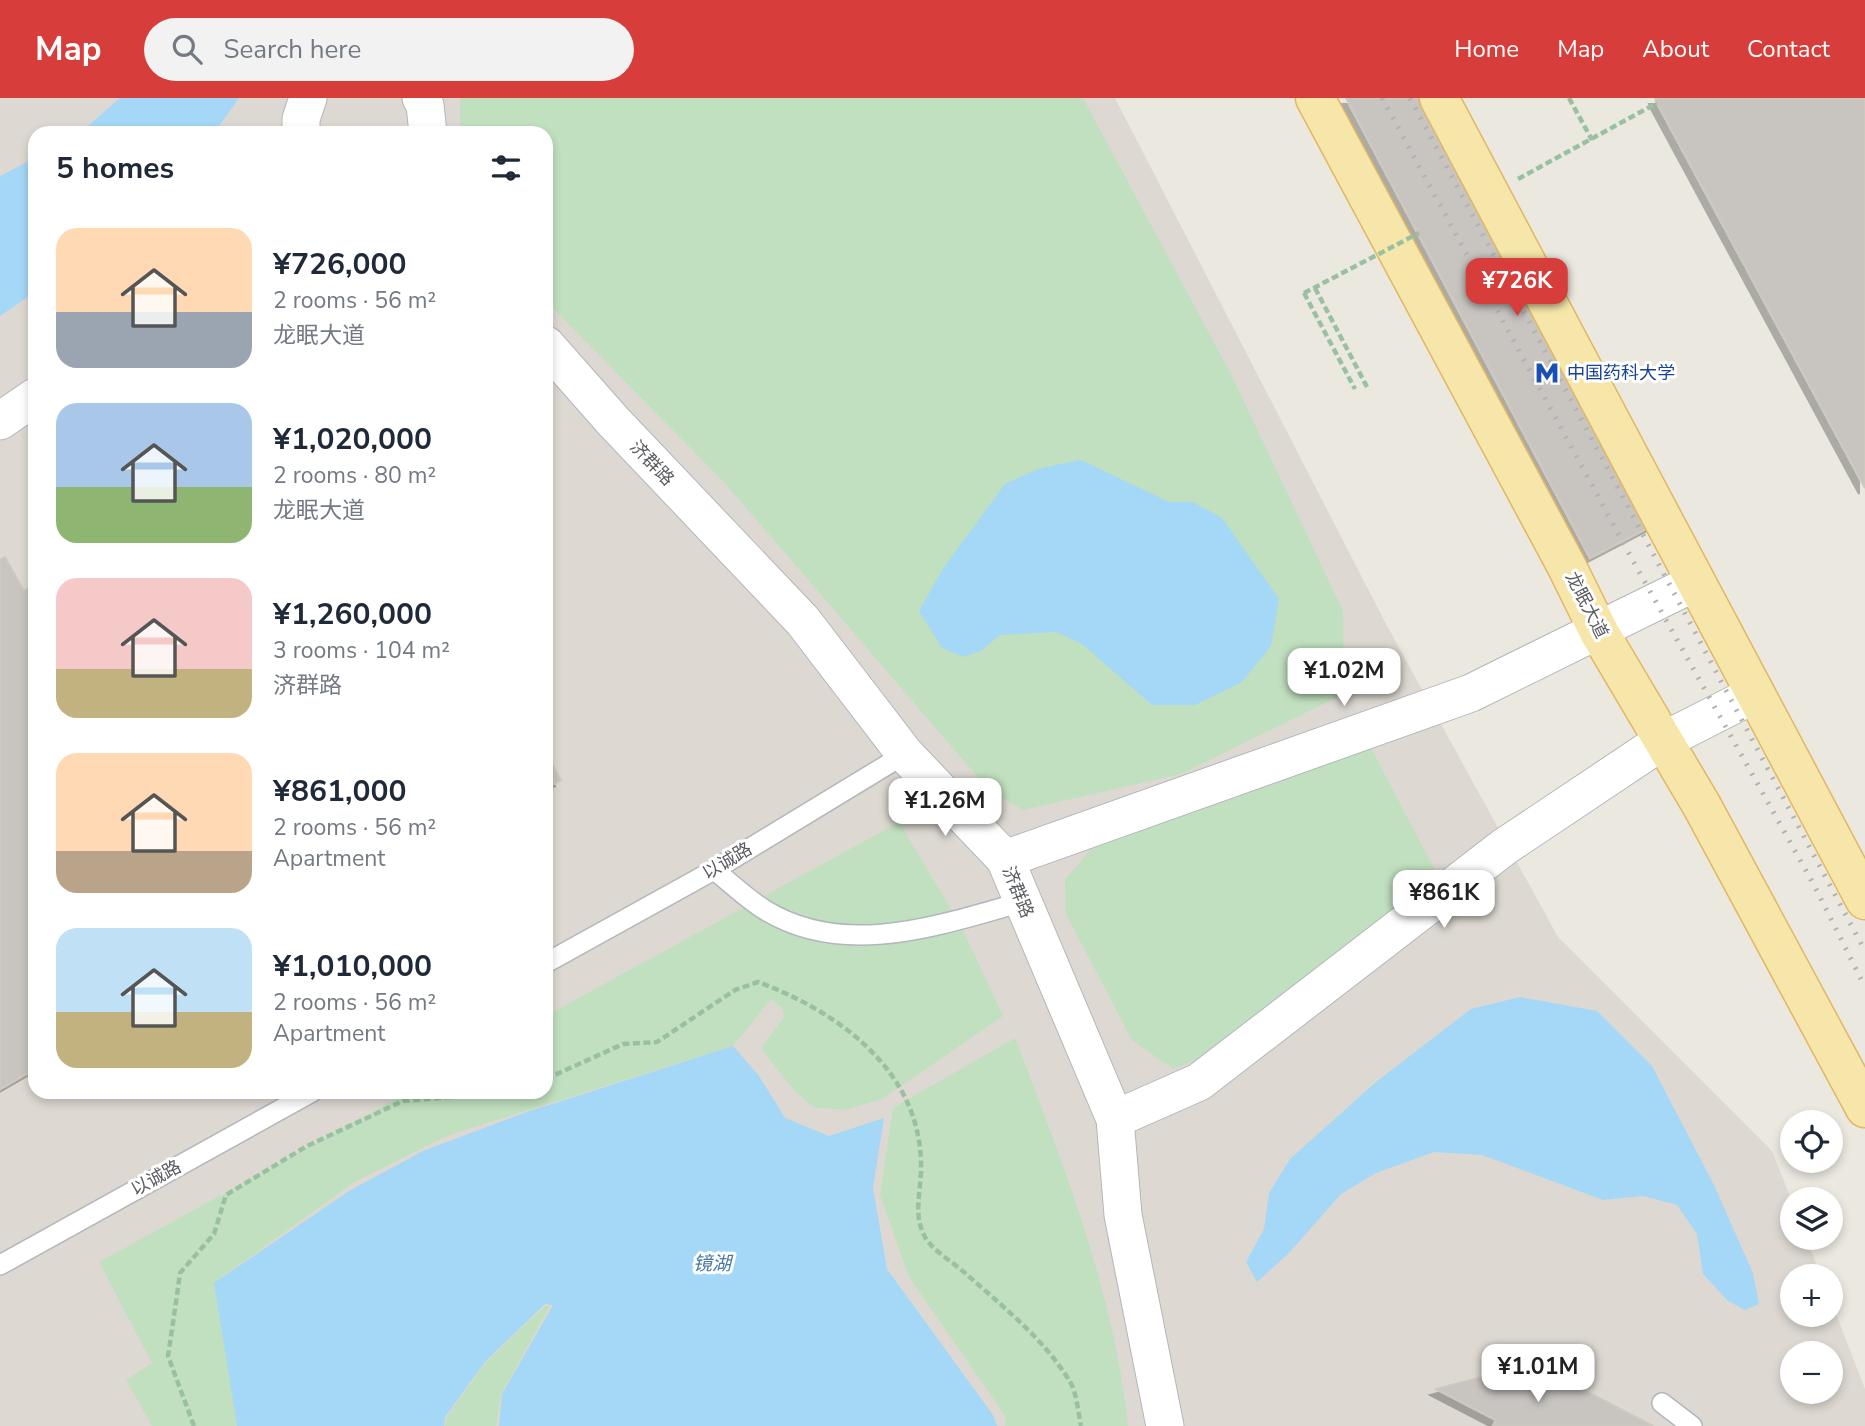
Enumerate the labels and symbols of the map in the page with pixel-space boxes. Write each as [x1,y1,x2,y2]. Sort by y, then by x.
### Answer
pin: ¥726K [1468,258,1566,318]
metro station icon: 中国药科大学 [1533,359,1561,387]
place label: 中国药科大学 [1567,361,1675,385]
street label: 济群路 [625,435,679,491]
street label: 龙眠大道 [1560,567,1614,643]
pin: ¥1.02M [1287,648,1401,708]
pin: ¥1.26M [888,778,1002,838]
street label: 以诚路 [698,837,756,885]
street label: 济群路 [997,862,1039,922]
pin: ¥861K [1395,870,1493,930]
street label: 以诚路 [127,1154,185,1202]
water label: 镜湖 [693,1251,734,1277]
pin: ¥1.01M [1481,1344,1595,1404]

